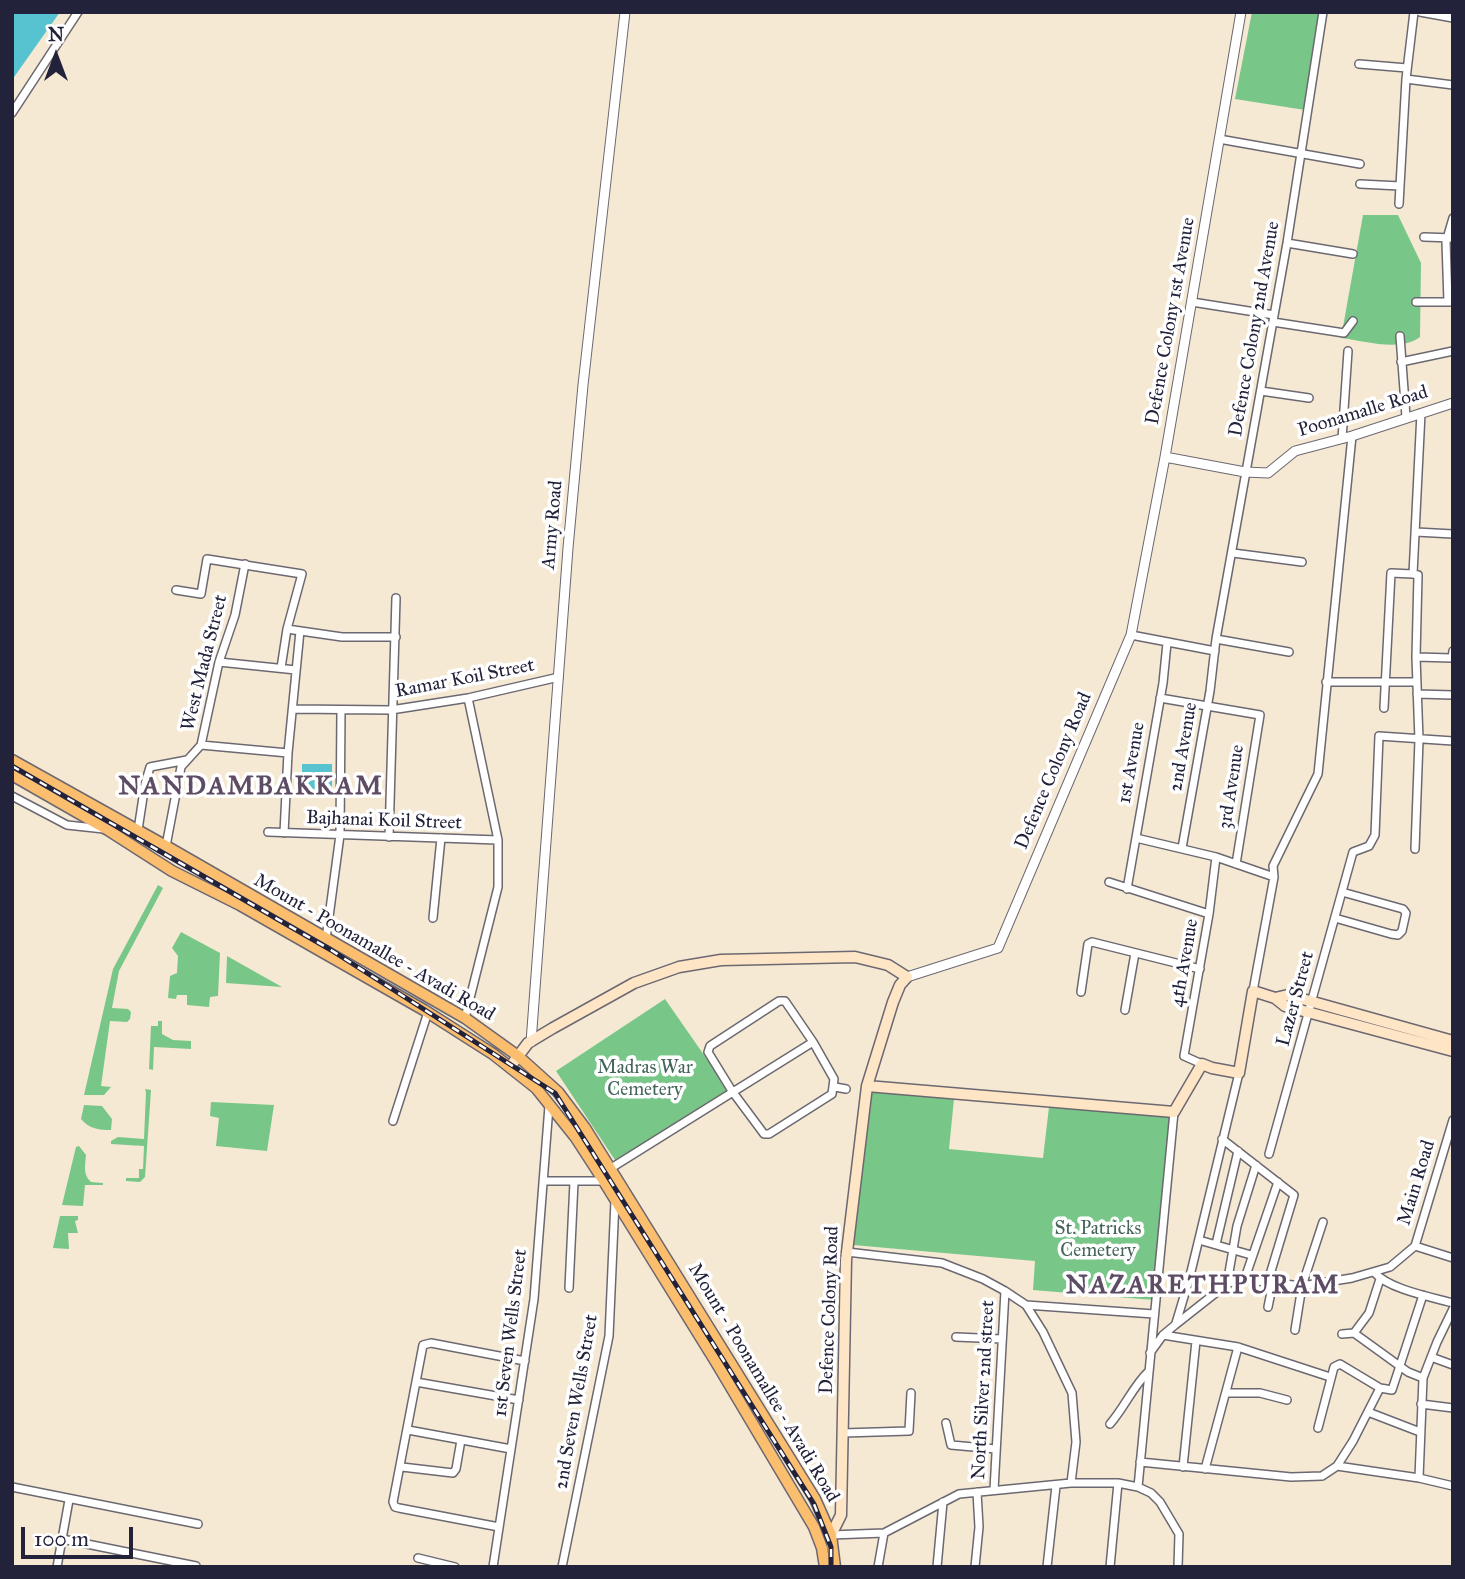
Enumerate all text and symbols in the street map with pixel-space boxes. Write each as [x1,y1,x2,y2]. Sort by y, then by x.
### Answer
north arrow [21,21,91,91]
text: N [48,23,64,46]
street label: Defence Colony 1st Avenue [1142,216,1200,426]
street label: Defence Colony 2nd Avenue [1225,220,1285,438]
street label: Poonamalle Road [1295,381,1431,443]
street label: Army Road [538,480,568,570]
street label: West Mada Street [177,593,233,733]
street label: Ramar Koil Street [394,654,536,704]
street label: Defence Colony Road [1011,689,1097,853]
street label: 2nd Avenue [1165,701,1203,793]
street label: 1st Avenue [1114,720,1150,806]
street label: 3rd Avenue [1214,743,1250,831]
district label: NANDAMBAKKAM [120,772,382,804]
street label: Bajhanai Koil Street [306,807,462,835]
street label: Mount - Poonamallee - Avadi Road [249,869,499,1027]
street label: 4th Avenue [1166,917,1204,1009]
street label: Lazer Street [1272,949,1320,1049]
park label: Madras War Cemetery [597,1057,693,1101]
street label: Main Road [1393,1138,1441,1228]
park label: St. Patricks Cemetery [1054,1218,1142,1262]
street label: Defence Colony Road [816,1226,844,1394]
street label: 1st Seven Wells Street [489,1248,533,1418]
street label: Mount - Poonamallee - Avadi Road [682,1259,844,1507]
district label: NAZARETHPURAM [1067,1271,1339,1303]
street label: North Silver 2nd street [968,1300,1000,1480]
street label: 2nd Seven Wells Street [550,1313,604,1491]
scale bar [24,1512,136,1556]
text: 100 m [34,1526,89,1552]

